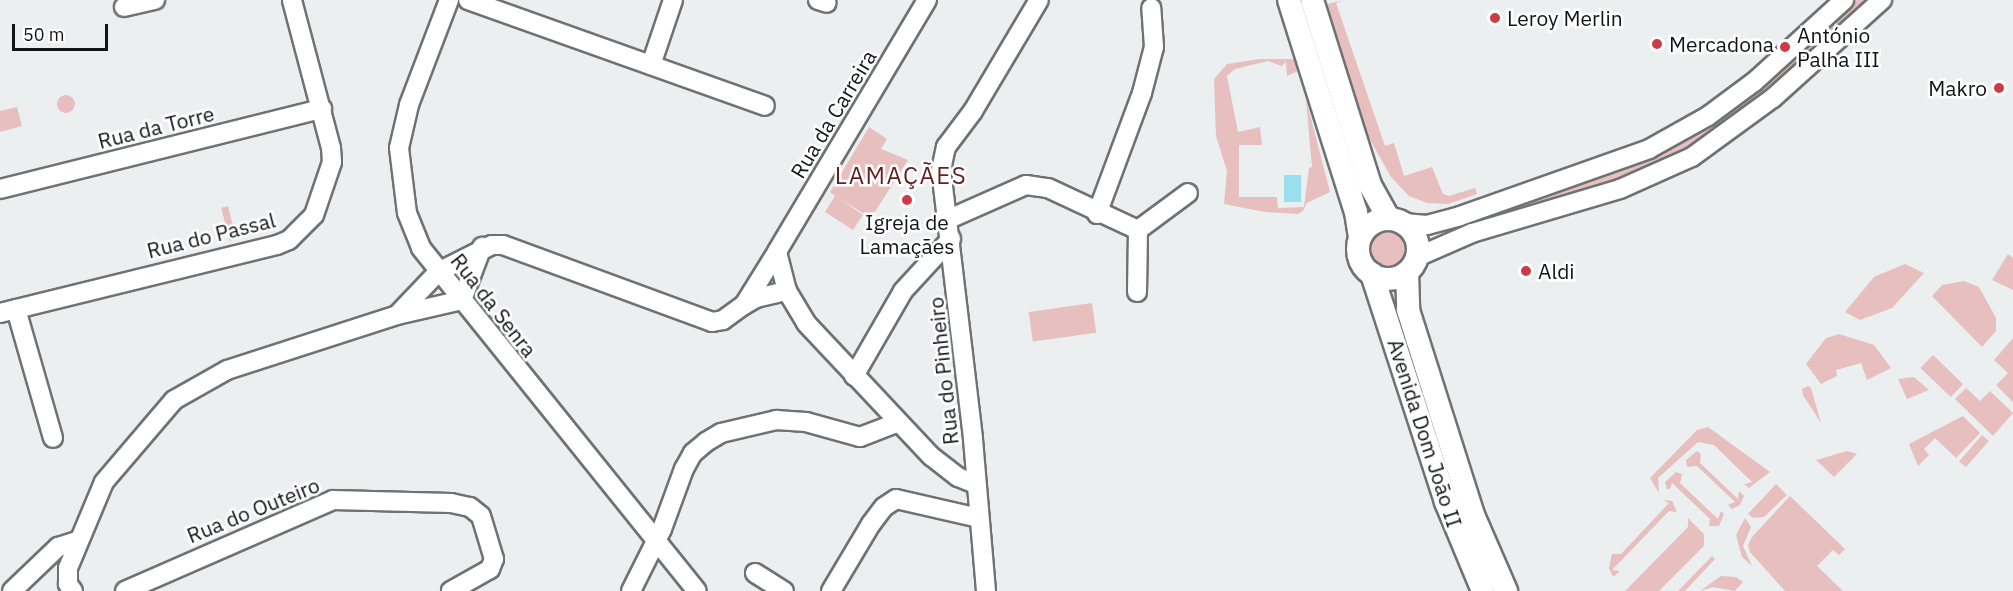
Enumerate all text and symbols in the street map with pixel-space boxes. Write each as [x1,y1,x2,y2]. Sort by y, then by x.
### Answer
place label: Leroy Merlin [1507,5,1623,31]
marker: Leroy Merlin [1488,11,1502,25]
scale bar [15,12,111,50]
place label: António Palha III [1797,22,1880,72]
text: 50 m [23,23,65,46]
place label: Mercadona [1669,31,1774,57]
marker: Mercadona [1650,37,1664,51]
marker: António Palha III [1778,40,1792,54]
street label: Rua da Carreira [785,45,881,183]
place label: Makro [1928,75,1987,101]
marker: Makro [1992,81,2006,95]
street label: Rua da Torre [95,100,217,154]
district label: LAMAÇÃES [835,162,967,190]
marker: Igreja de Lamaçães [900,193,914,207]
street label: Rua do Passal [144,207,278,263]
place label: Igreja de Lamaçães [860,209,954,259]
street label: Rua da Senra [446,248,542,362]
place label: Aldi [1538,258,1575,284]
marker: Aldi [1519,264,1533,278]
street label: Rua do Pinheiro [923,296,963,446]
street label: Avenida Dom João II [1383,336,1467,530]
street label: Rua do Outeiro [183,472,323,548]

